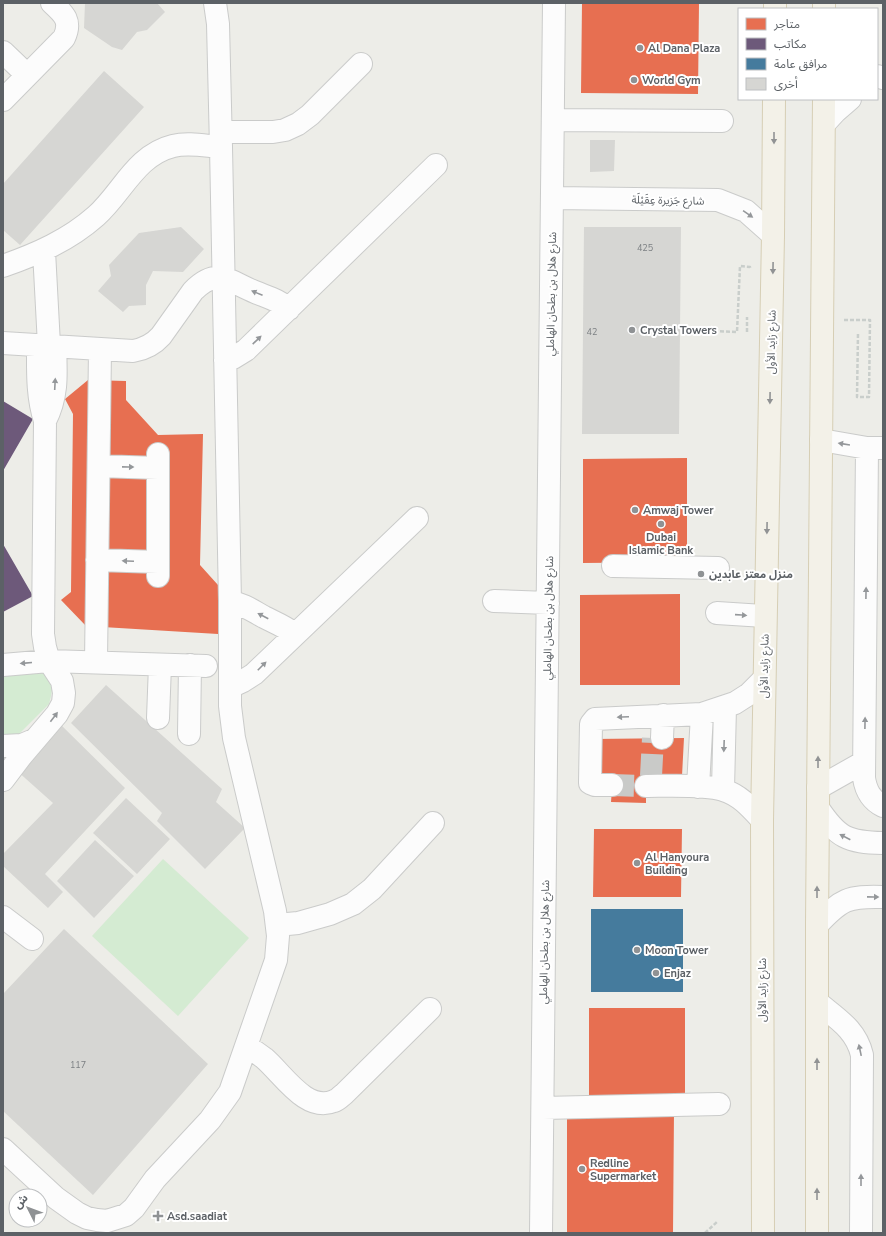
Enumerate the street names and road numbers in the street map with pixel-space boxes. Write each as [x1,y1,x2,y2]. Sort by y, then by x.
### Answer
street label: شارع جَزيرة عِقَيْلَة [631,192,705,209]
street label: شارع هلال بن بطحان الهاملي [543,231,562,356]
street label: شارع زايد الأول [763,309,780,374]
street label: شارع هلال بن بطحان الهاملي [540,555,559,680]
street label: شارع زايد الأول [756,633,773,698]
street label: شارع هلال بن بطحان الهاملي [536,879,555,1004]
street label: شارع زايد الأول [755,958,770,1022]

